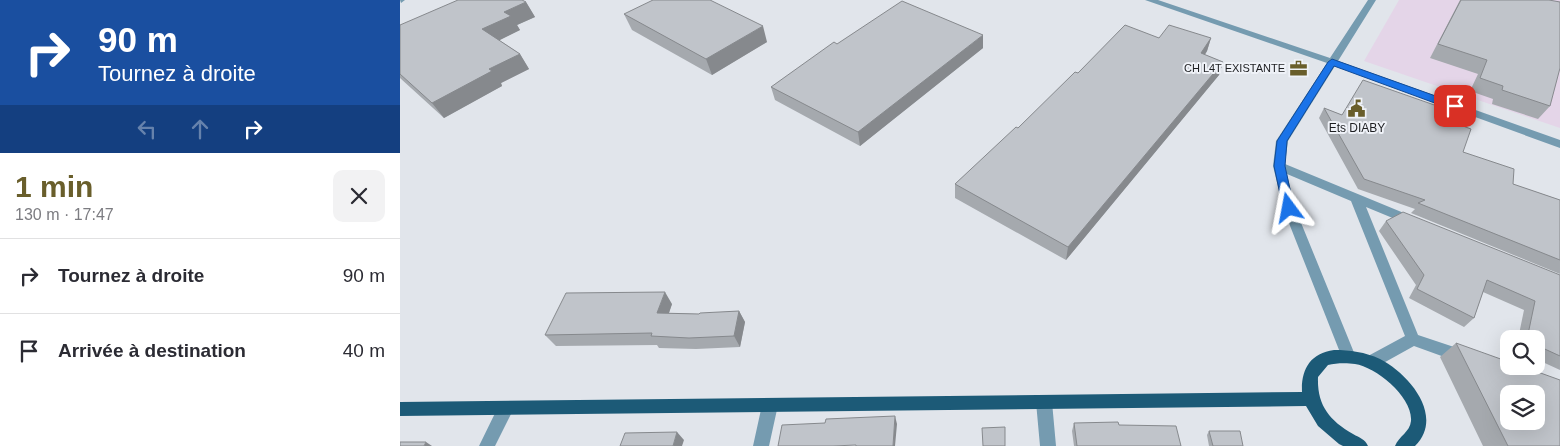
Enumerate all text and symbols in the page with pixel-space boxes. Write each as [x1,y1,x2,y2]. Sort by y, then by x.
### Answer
icon: right [15,20,80,85]
text: 90 m [98,20,178,59]
office icon: CH L4T EXISTANTE [1289,58,1309,78]
text: Tournez à droite [98,61,256,86]
place label: CH L4T EXISTANTE [1184,62,1285,74]
pin [1434,85,1476,127]
icon: arrive [1441,92,1469,120]
public building icon: Ets DIABY [1347,99,1367,119]
icon: left [133,115,161,143]
icon: ahead [186,115,214,143]
icon: right [239,115,267,143]
place label: Ets DIABY [1329,121,1385,135]
text: 1 min [15,170,93,203]
button: close [333,170,385,222]
position arrow [1262,181,1314,233]
text: 130 m · 17:47 [15,206,114,223]
icon: right [15,262,43,290]
text: Tournez à droite [58,265,204,286]
text: 90 m [343,265,385,286]
map controls [1500,330,1545,430]
button: search [1500,330,1545,375]
icon: arrive [15,337,43,365]
text: Arrivée à destination [58,340,246,361]
text: 40 m [343,340,385,361]
button: layers [1500,385,1545,430]

